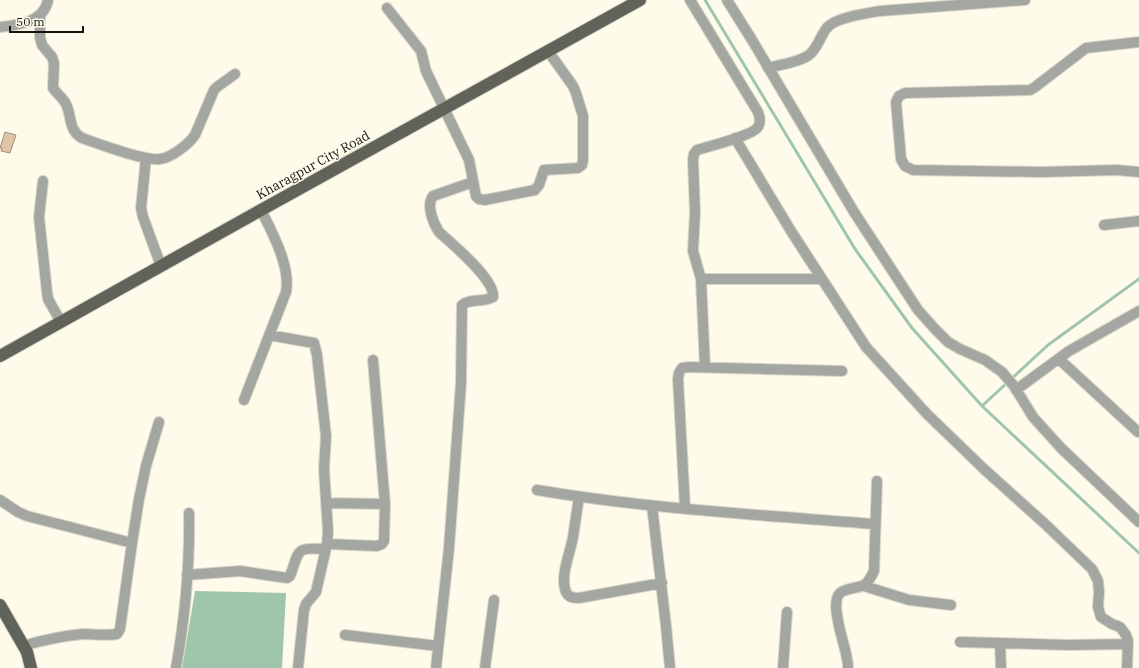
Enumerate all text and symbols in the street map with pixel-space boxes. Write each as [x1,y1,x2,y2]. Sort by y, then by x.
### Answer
scale bar [10,8,83,34]
text: 50 m [16,14,45,29]
street label: Kharagpur City Road [253,127,373,203]

